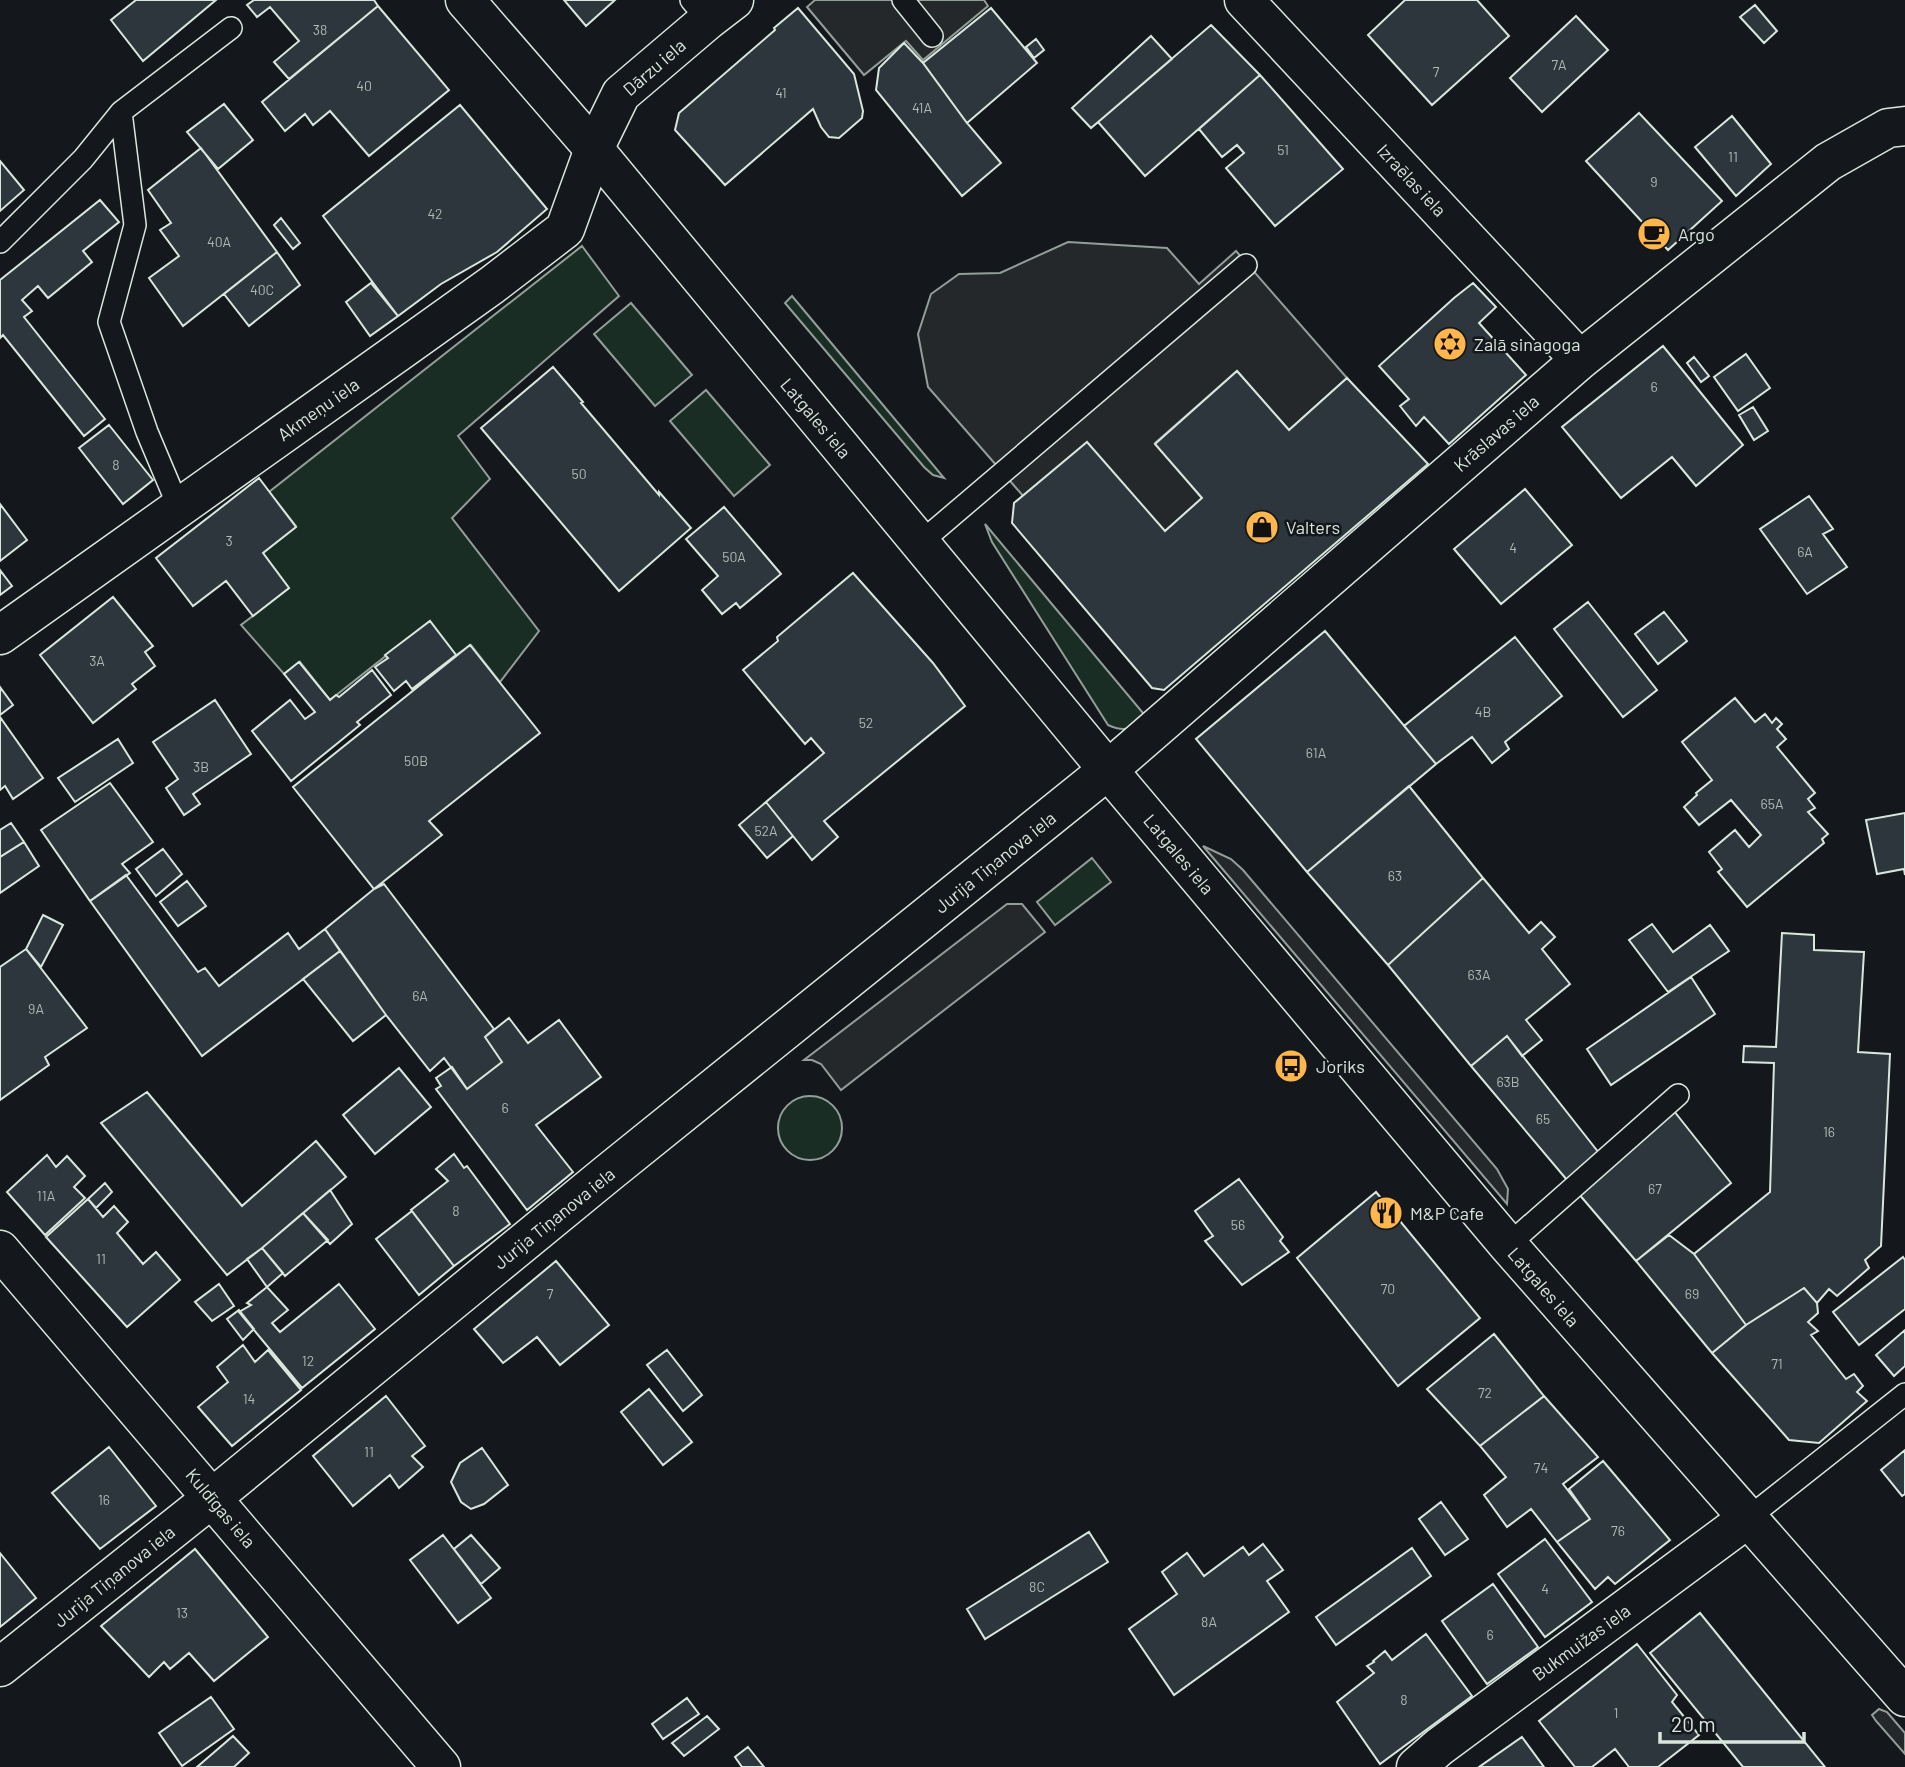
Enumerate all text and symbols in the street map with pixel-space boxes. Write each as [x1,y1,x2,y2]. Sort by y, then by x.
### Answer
house number: 38 [313,21,327,38]
street label: Dārzu iela [618,34,690,100]
house number: 7A [1551,56,1567,73]
house number: 7 [1433,63,1440,80]
house number: 40 [356,77,372,94]
house number: 41 [775,84,787,101]
house number: 41A [912,99,932,116]
street label: Izraēlas iela [1373,139,1451,221]
house number: 51 [1277,141,1289,158]
house number: 11 [1728,148,1738,165]
house number: 9 [1650,173,1658,190]
house number: 42 [427,205,443,222]
cafe icon: Argo [1635,215,1673,253]
place label: Argo [1678,223,1715,245]
house number: 40A [207,233,232,250]
house number: 40C [250,281,274,298]
synagogue icon: Zalā sinagoga [1431,325,1469,363]
place label: Zalā sinagoga [1474,333,1580,355]
street label: Akmeņu iela [273,373,363,445]
street label: Latgales iela [776,373,856,463]
house number: 6 [1650,378,1658,395]
street label: Krāslavas iela [1449,390,1543,476]
house number: 8 [112,456,120,473]
house number: 50 [571,465,587,482]
shop icon: Valters [1243,508,1281,546]
place label: Valters [1286,516,1340,538]
house number: 3 [225,532,233,549]
house number: 4 [1509,539,1517,556]
house number: 6A [1797,543,1813,560]
house number: 50A [722,548,746,565]
house number: 3A [89,652,105,669]
house number: 4B [1475,703,1491,720]
house number: 52 [859,714,873,731]
house number: 61A [1306,744,1327,761]
house number: 50B [404,752,428,769]
house number: 3B [193,758,209,775]
house number: 65A [1761,795,1784,812]
street label: Jurija Tiņanova iela [930,806,1060,918]
street label: Latgales iela [1139,809,1219,899]
house number: 52A [754,822,778,839]
house number: 63 [1388,867,1402,884]
house number: 63A [1468,966,1491,983]
house number: 6A [412,987,428,1004]
house number: 9A [28,1000,44,1017]
bus stop icon: Joriks [1272,1047,1310,1085]
place label: Joriks [1316,1055,1365,1077]
house number: 63B [1496,1073,1520,1090]
house number: 6 [501,1099,509,1116]
house number: 65 [1536,1110,1550,1127]
house number: 16 [1823,1123,1835,1140]
street label: Jurija Tiņanova iela [489,1162,619,1274]
house number: 67 [1648,1180,1662,1197]
house number: 11A [37,1187,56,1204]
restaurant icon: M&P Cafe [1367,1194,1405,1232]
house number: 8 [452,1202,460,1219]
place label: M&P Cafe [1410,1202,1484,1224]
house number: 56 [1231,1216,1245,1233]
street label: Latgales iela [1504,1243,1584,1331]
house number: 11 [96,1250,106,1267]
house number: 70 [1381,1280,1395,1297]
house number: 7 [547,1285,554,1302]
house number: 69 [1685,1285,1699,1302]
house number: 12 [302,1352,314,1369]
house number: 71 [1771,1355,1783,1372]
house number: 72 [1478,1384,1492,1401]
house number: 14 [243,1390,255,1407]
house number: 11 [364,1443,374,1460]
house number: 74 [1534,1459,1548,1476]
street label: Kuldīgas iela [181,1464,261,1552]
house number: 16 [98,1491,110,1508]
street label: Jurija Tiņanova iela [49,1520,179,1632]
house number: 76 [1611,1522,1625,1539]
house number: 8C [1029,1578,1045,1595]
house number: 4 [1541,1580,1549,1597]
street label: Bukmuižas iela [1528,1599,1634,1685]
house number: 13 [176,1604,188,1621]
house number: 8A [1201,1613,1217,1630]
house number: 6 [1486,1626,1494,1643]
house number: 8 [1400,1691,1408,1708]
scale bar [1660,1700,1804,1744]
house number: 1 [1614,1704,1618,1721]
text: 20 m [1671,1711,1716,1736]

